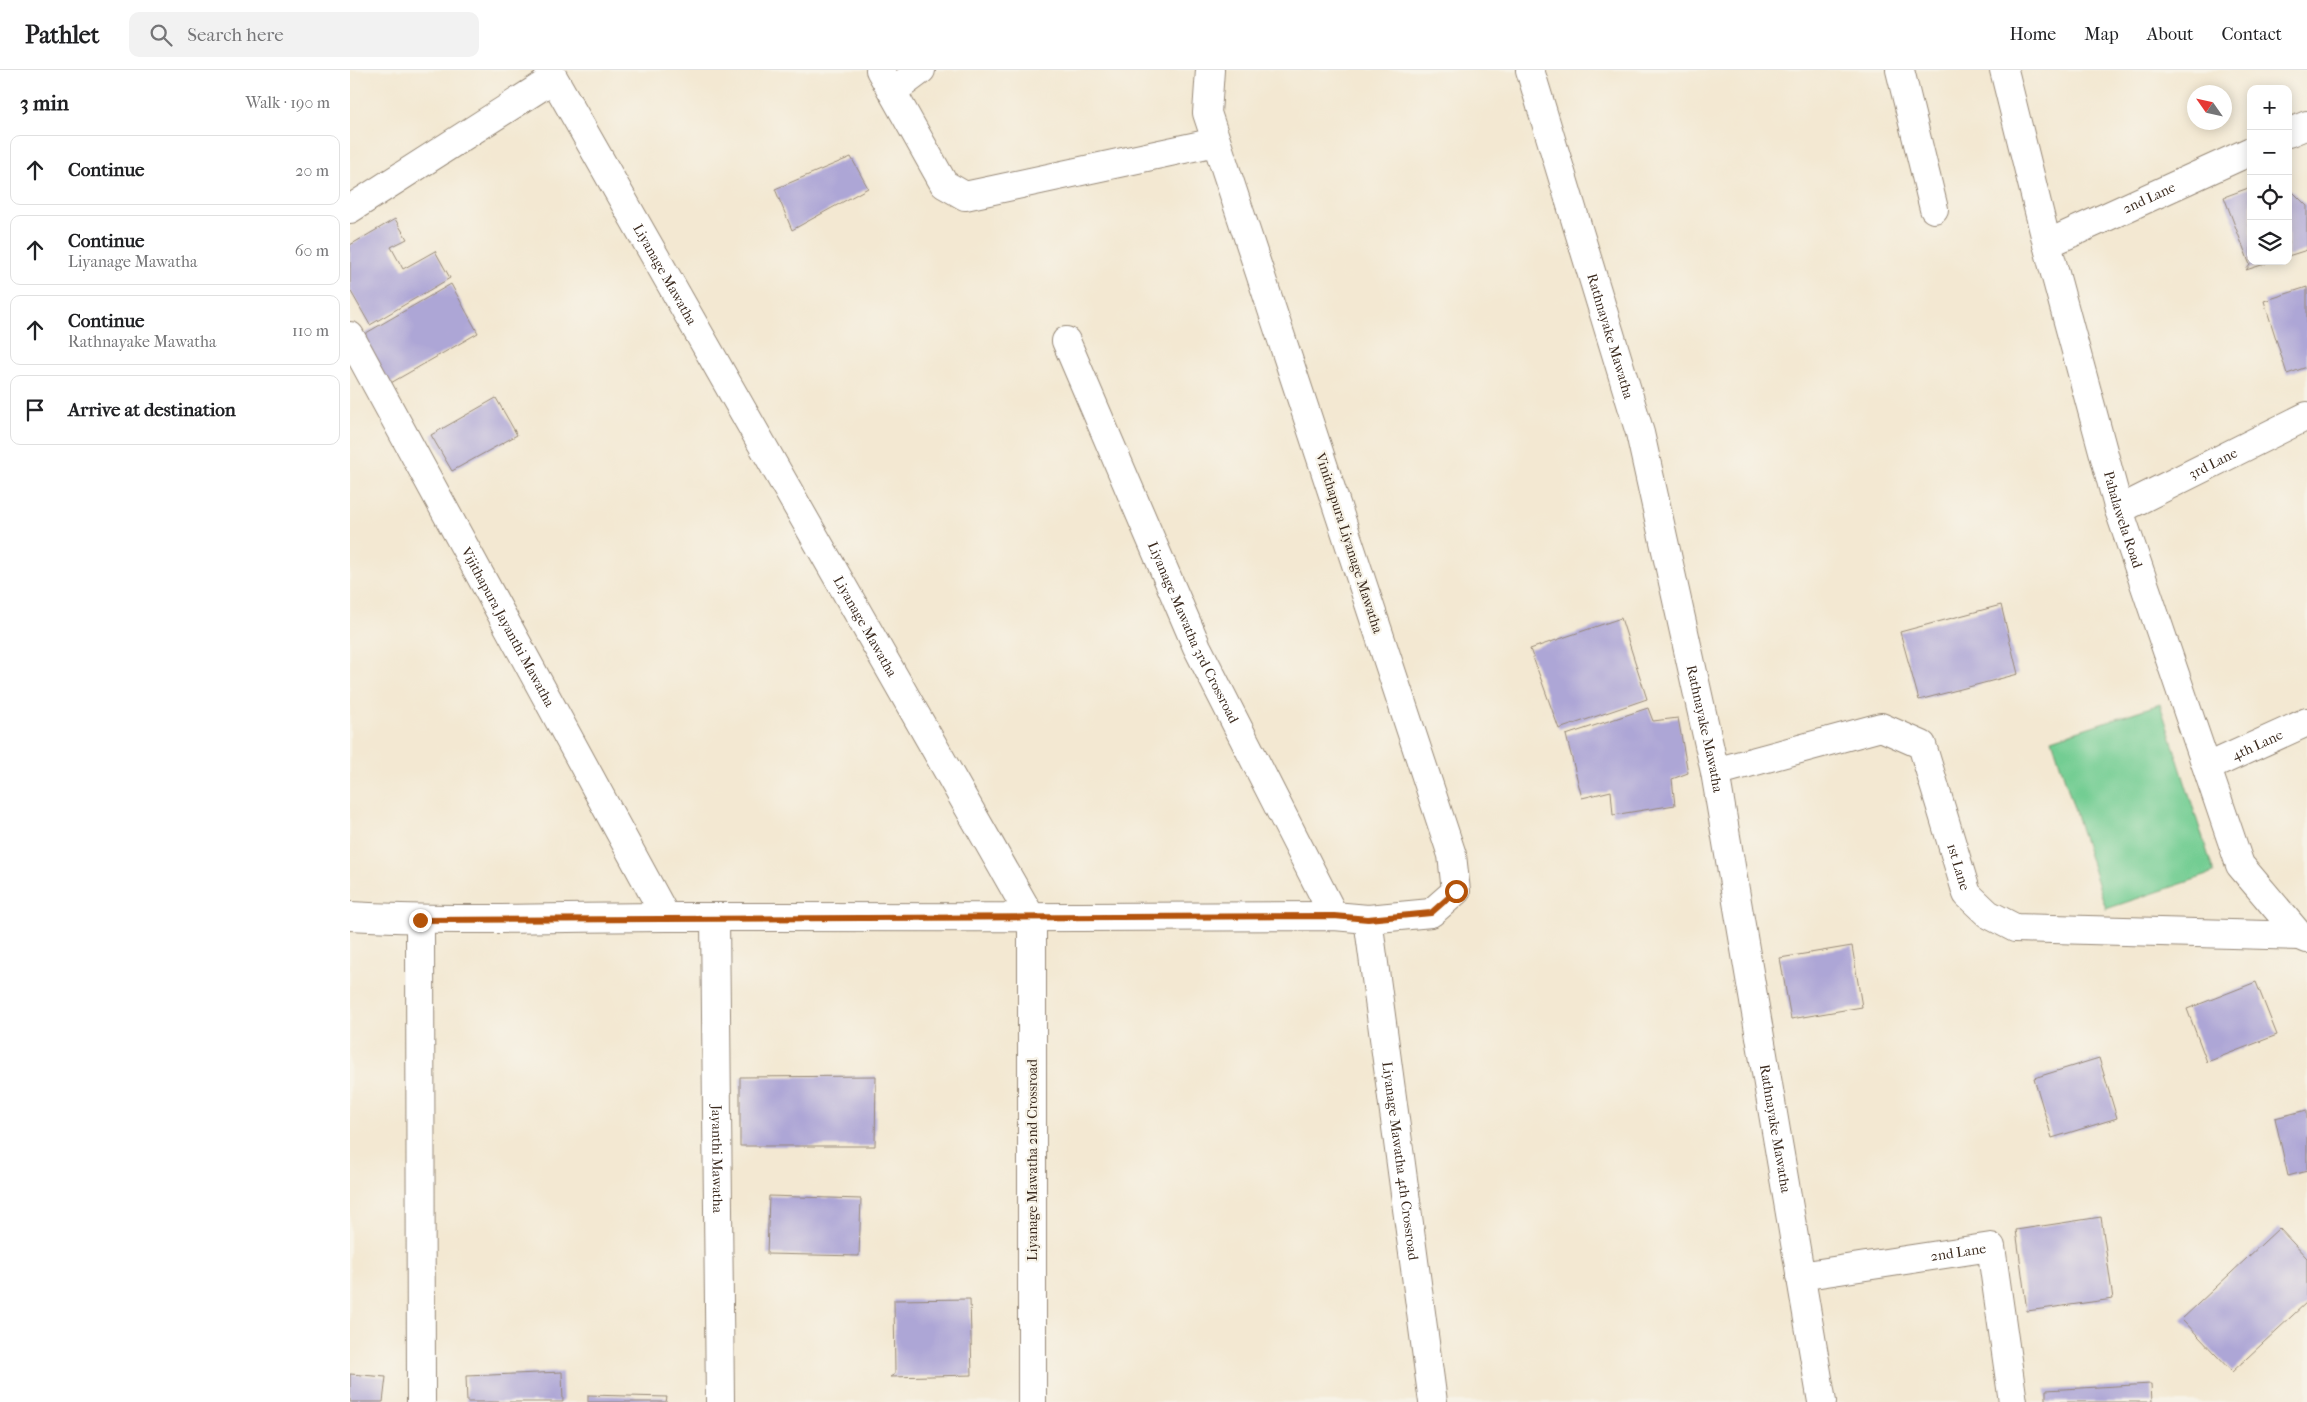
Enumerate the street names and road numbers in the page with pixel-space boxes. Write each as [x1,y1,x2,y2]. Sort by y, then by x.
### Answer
street label: 2nd Lane [2120,178,2178,217]
street label: Liyanage Mawatha [630,221,701,328]
street label: Rathnayake Mawatha [1584,271,1638,401]
street label: 3rd Lane [2186,444,2240,482]
street label: Vinithapura Liyanage Mawatha [1311,450,1386,636]
street label: Pahalawela Road [2100,469,2147,570]
street label: Liyanage Mawatha 3rd Crossroad [1144,539,1243,726]
street label: Vijithapura Jayanthi Mawatha [457,543,559,710]
street label: Liyanage Mawatha [830,573,901,680]
street label: Rathnayake Mawatha [1683,663,1727,794]
street label: 4th Lane [2229,726,2285,764]
street label: 1st Lane [1944,841,1974,892]
street label: Liyanage Mawatha 2nd Crossroad [1024,1059,1041,1261]
street label: Liyanage Mawatha 4th Crossroad [1379,1060,1422,1262]
street label: Rathnayake Mawatha [1756,1063,1795,1194]
street label: Jayanthi Mawatha [708,1104,727,1214]
street label: 2nd Lane [1929,1239,1987,1265]

